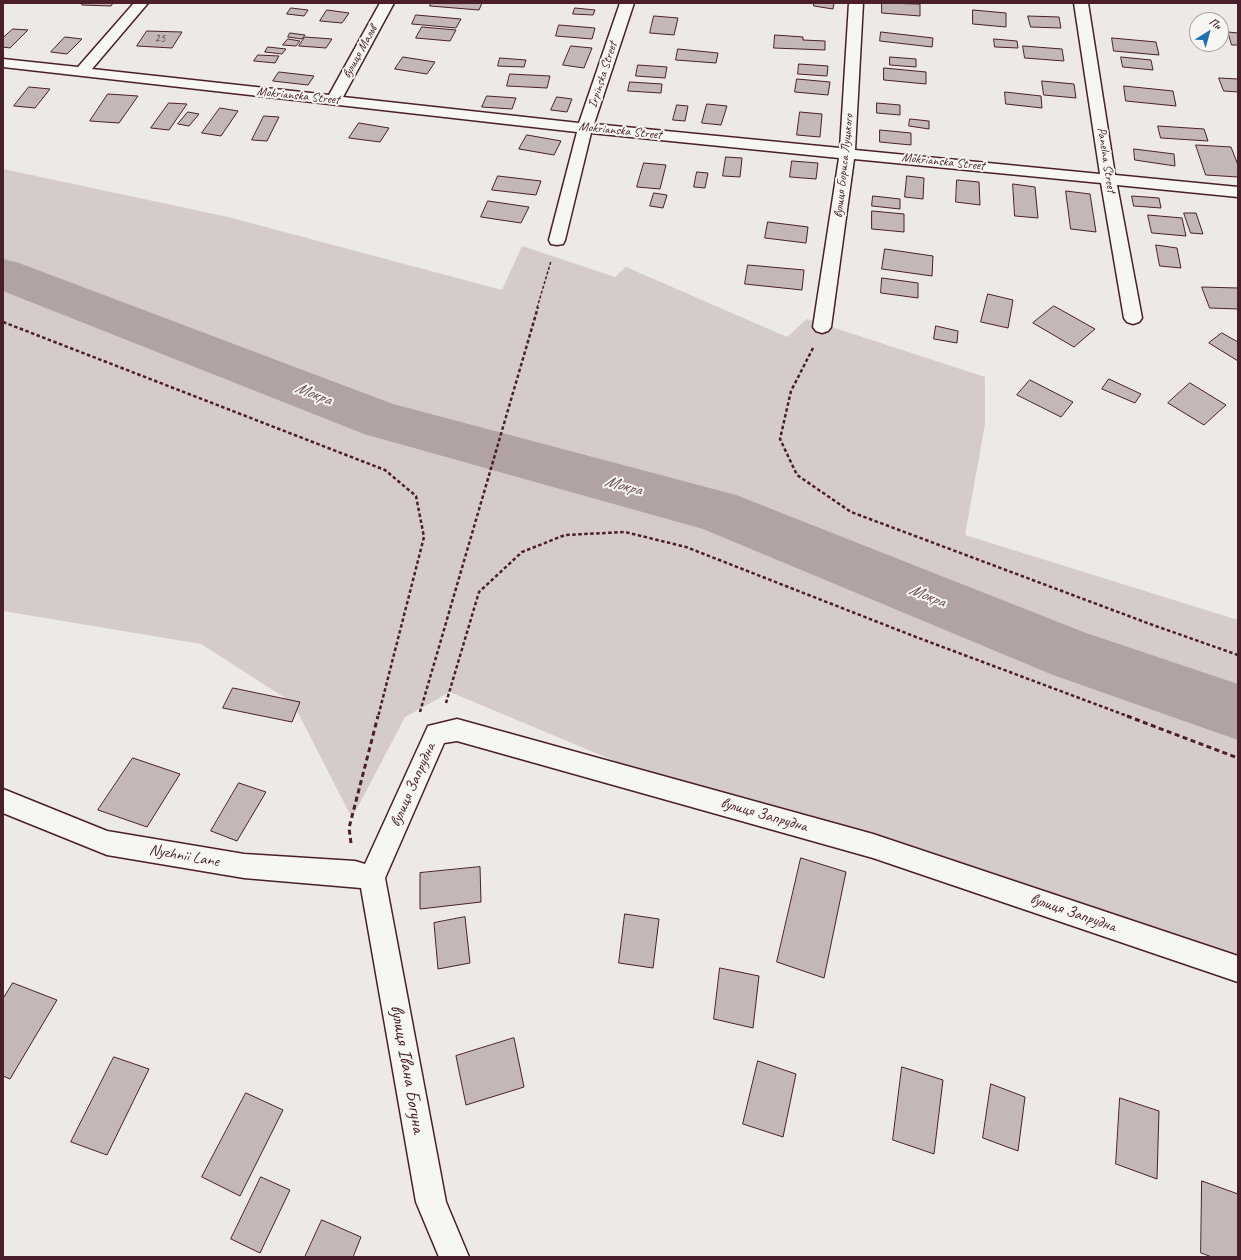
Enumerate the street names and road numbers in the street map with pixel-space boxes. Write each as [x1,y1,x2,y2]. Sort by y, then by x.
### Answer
street label: вулиця Мальв [339,23,381,81]
street label: Irpinska Street [585,40,621,110]
street label: Mokrianska Street [256,84,340,108]
street label: вулиця Бориса Луцького [831,113,857,219]
street label: Mokrianska Street [578,119,662,143]
street label: Panelna Street [1093,126,1119,194]
street label: Mokrianska Street [901,150,985,174]
street label: вулиця Запрудна [386,740,440,830]
street label: вулиця Запрудна [718,793,810,837]
street label: Nyzhnii Lane [147,840,221,872]
street label: вулиця Запрудна [1028,889,1118,937]
street label: вулиця Івана Богуна [384,1003,430,1135]

